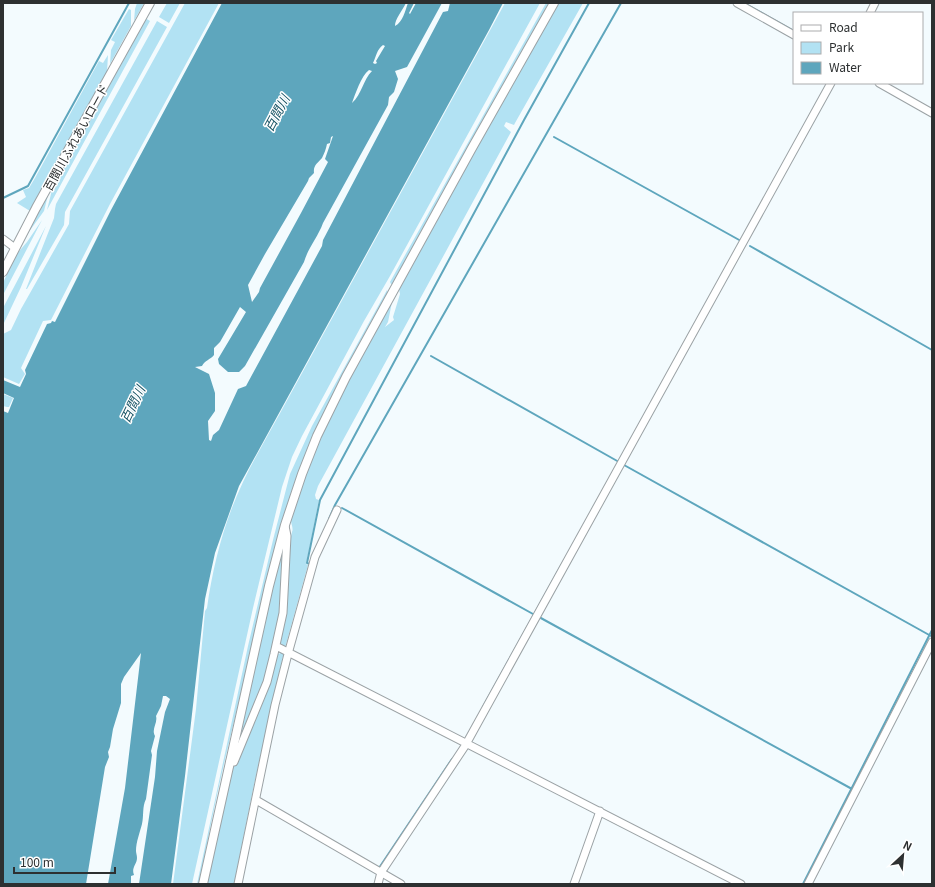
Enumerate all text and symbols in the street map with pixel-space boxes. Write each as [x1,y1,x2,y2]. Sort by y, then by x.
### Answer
legend [793,12,923,84]
text: Road [829,18,858,35]
text: Park [829,38,854,55]
text: Water [829,58,862,75]
street label: 百間川ふれあいロード [38,80,112,194]
water label: 百間川 [258,90,294,135]
water label: 百間川 [115,381,150,426]
north arrow [883,835,923,875]
text: N [901,836,915,854]
scale bar [14,849,115,875]
text: 100 m [20,853,54,870]

